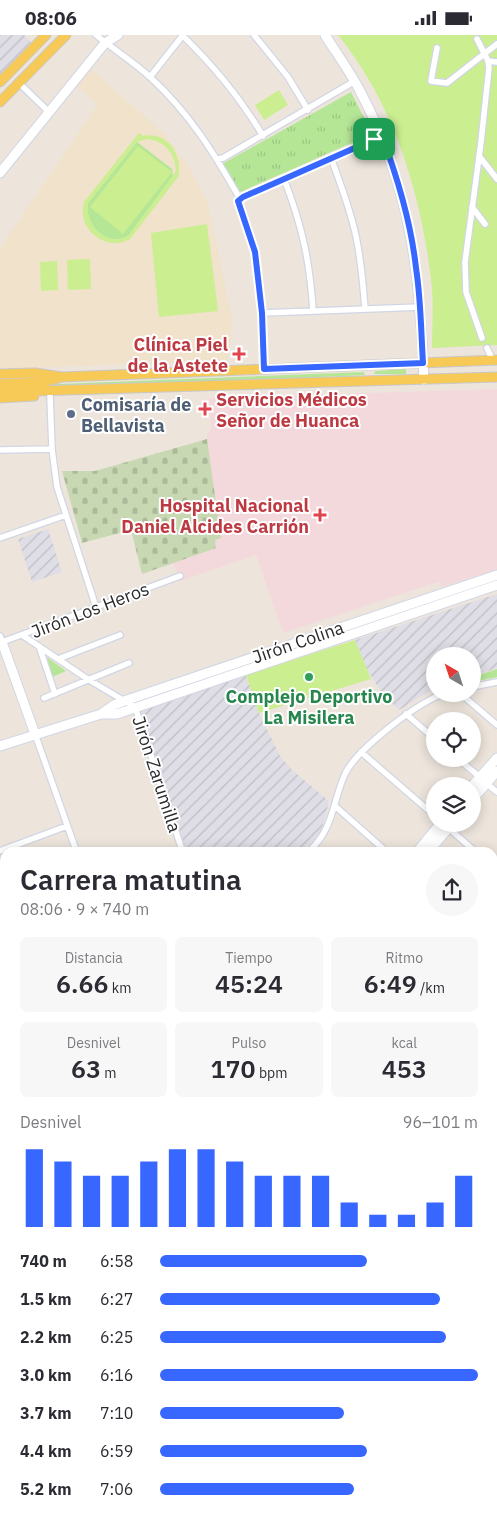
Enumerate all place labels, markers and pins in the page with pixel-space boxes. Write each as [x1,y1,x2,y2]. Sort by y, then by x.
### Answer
pin [353,118,395,160]
place label: Clínica Piel de la Astete [128,333,229,377]
marker: Clínica Piel de la Astete [232,347,246,361]
place label: Servicios Médicos Señor de Huanca [216,388,367,432]
place label: Comisaría de Bellavista [81,393,191,437]
marker: Servicios Médicos Señor de Huanca [198,402,212,416]
marker: Comisaría de Bellavista [65,408,77,420]
place label: Hospital Nacional Daniel Alcides Carrión [121,494,310,538]
marker: Hospital Nacional Daniel Alcides Carrión [313,508,327,522]
marker: Complejo Deportivo La Misilera [303,671,315,683]
place label: Complejo Deportivo La Misilera [226,685,392,729]

